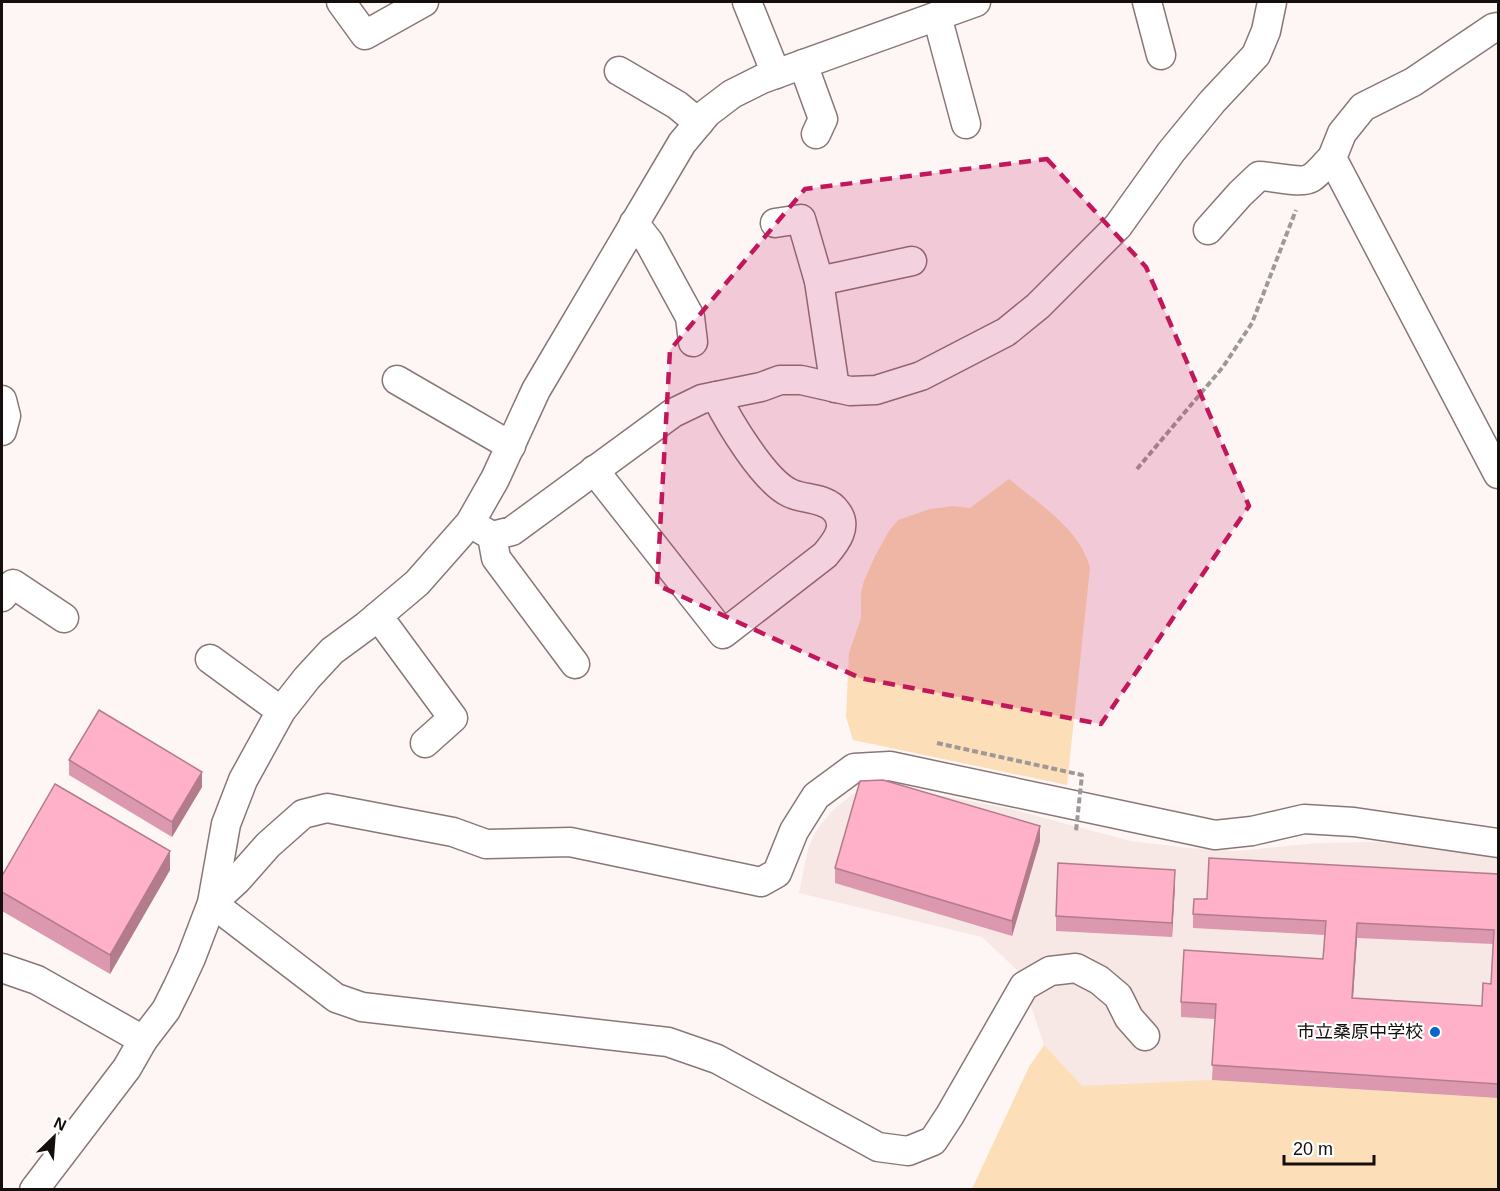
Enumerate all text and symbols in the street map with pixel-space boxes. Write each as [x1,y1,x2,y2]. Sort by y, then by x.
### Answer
place label: 市立桑原中学校 [1297,1022,1423,1042]
marker: 市立桑原中学校 [1428,1025,1442,1039]
north arrow [24,1107,84,1167]
text: N [51,1114,69,1134]
scale bar [1284,1128,1374,1166]
text: 20 m [1293,1139,1333,1159]

